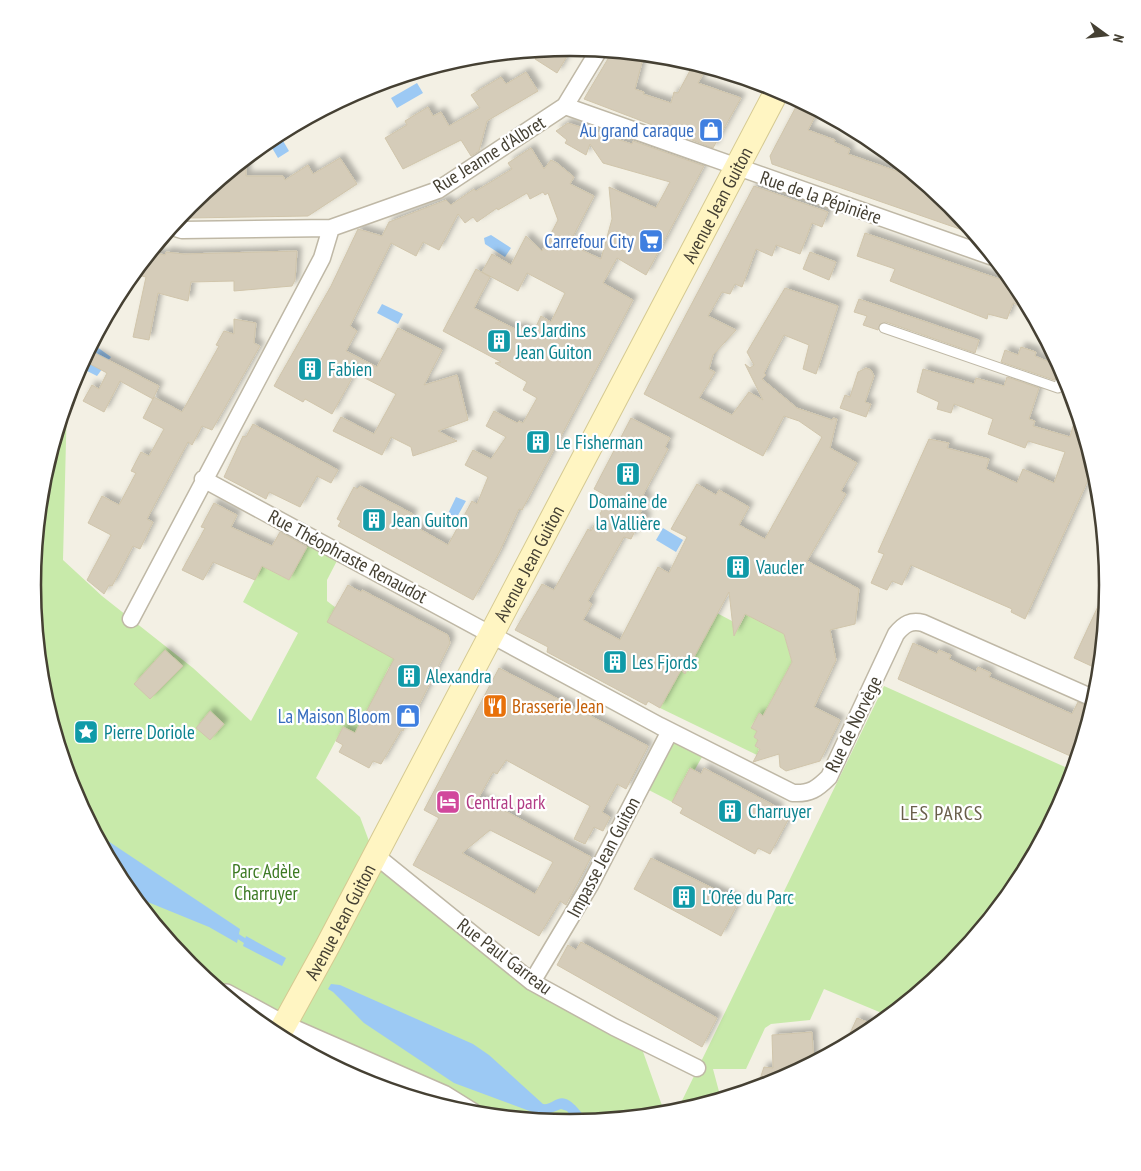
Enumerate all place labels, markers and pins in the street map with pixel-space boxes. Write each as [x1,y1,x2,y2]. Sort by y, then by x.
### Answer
shop icon: Au grand caraque [698,117,724,143]
place label: Au grand caraque [580,118,694,142]
supermarket icon: Carrefour City [638,228,664,254]
place label: Carrefour City [544,229,635,253]
place label: Les Jardins Jean Guiton [515,318,592,364]
building icon: Les Jardins Jean Guiton [486,328,512,354]
building icon: Fabien [297,356,323,382]
place label: Fabien [328,357,372,381]
building icon: Le Fisherman [525,429,551,455]
place label: Le Fisherman [556,430,643,454]
building icon: Domaine de la Vallière [615,461,641,487]
place label: Domaine de la Vallière [589,489,667,535]
building icon: Jean Guiton [361,507,387,533]
place label: Jean Guiton [391,508,468,532]
building icon: Vaucler [725,554,751,580]
place label: Vaucler [755,555,805,579]
building icon: Les Fjords [602,649,628,675]
place label: Les Fjords [632,650,697,674]
building icon: Alexandra [396,663,422,689]
place label: Alexandra [426,664,492,688]
restaurant icon: Brasserie Jean [482,693,508,719]
place label: Brasserie Jean [512,694,604,718]
shop icon: La Maison Bloom [395,703,421,729]
place label: La Maison Bloom [278,704,390,728]
place icon: Pierre Doriole [73,719,99,745]
place label: Pierre Doriole [104,720,195,744]
hotel icon: Central park [435,789,461,815]
place label: Central park [466,790,546,814]
building icon: Charruyer [717,798,743,824]
place label: Charruyer [748,799,812,823]
building icon: L'Orée du Parc [671,884,697,910]
place label: L'Orée du Parc [702,885,794,909]

